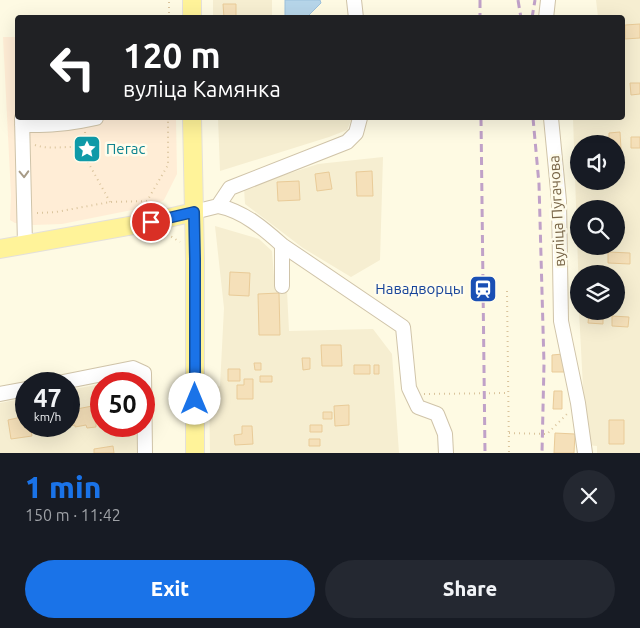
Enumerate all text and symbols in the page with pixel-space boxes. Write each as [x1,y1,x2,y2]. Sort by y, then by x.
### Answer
icon: left [40,35,105,100]
text: 120 m [123,35,221,75]
text: вуліца Камянка [123,76,281,101]
place icon: Пегас [72,134,102,164]
map controls [570,135,625,320]
button: sound [570,135,625,190]
place label: Пегас [106,140,145,157]
street label: вуліца Пугачова [545,155,568,267]
one-way arrow [18,170,29,178]
button: search [570,200,625,255]
pin [130,201,172,243]
icon: arrive [137,208,165,236]
button: layers [570,265,625,320]
station icon: Навадворцы [468,274,498,304]
place label: Навадворцы [375,280,464,297]
speed limit sign: 50 [90,372,155,437]
position arrow [168,372,220,424]
text: 47 [33,384,62,412]
text: km/h [34,410,61,423]
text: 1 min [25,470,101,504]
button: close [563,470,615,522]
text: 150 m · 11:42 [25,506,121,524]
button: Exit [25,560,315,618]
button: Share [325,560,615,618]

